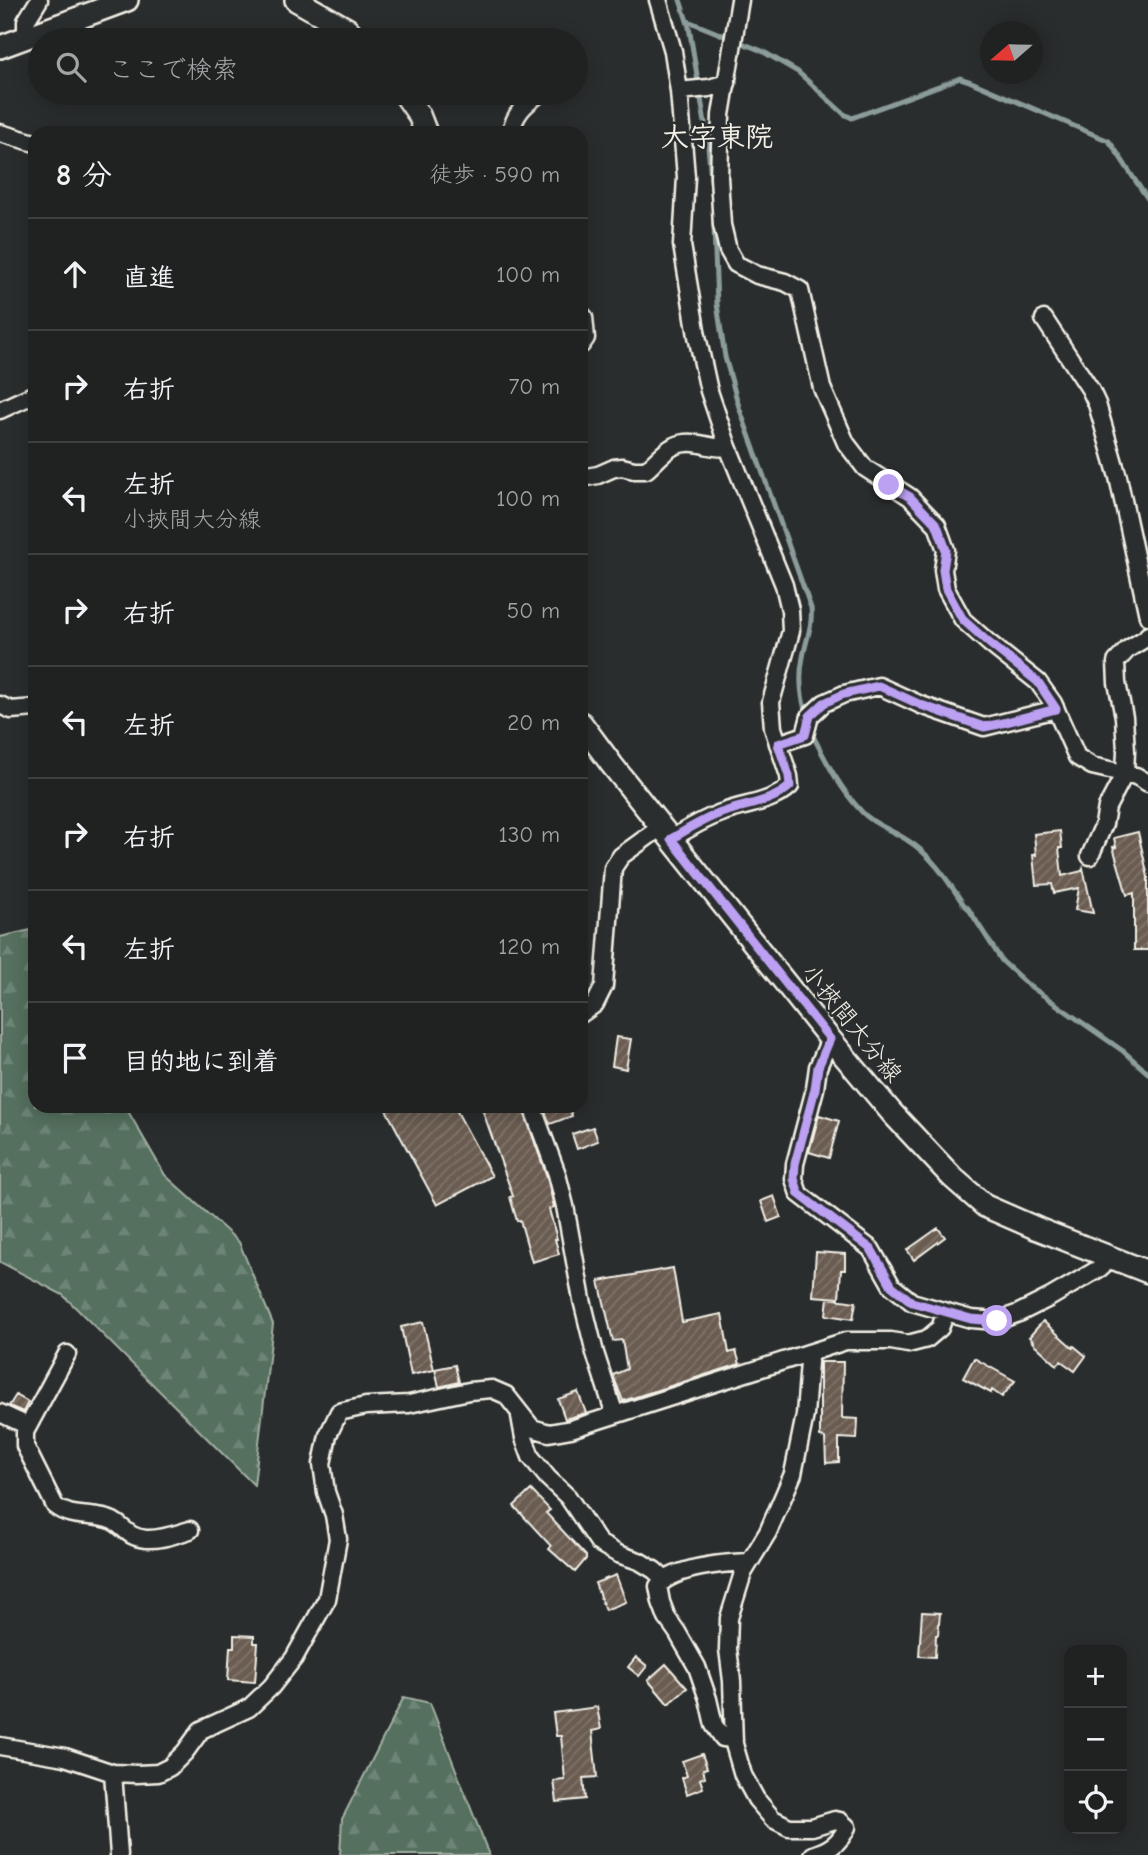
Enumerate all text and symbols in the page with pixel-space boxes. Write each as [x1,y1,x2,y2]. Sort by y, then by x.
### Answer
north arrow [980,21,1043,84]
search box [28,28,588,105]
icon: search [52,48,90,86]
text: ここで検索 [108,55,238,85]
district label: 大字東院 [661,121,773,153]
text: 8 分 [56,158,112,193]
text: 徒歩 · 590 m [429,161,560,188]
icon: ahead [56,255,94,293]
text: 100 m [496,261,560,288]
text: 直進 [123,263,175,293]
icon: right [56,367,94,405]
text: 70 m [508,373,560,400]
text: 右折 [123,375,175,405]
route end [873,469,904,500]
text: 左折 [123,470,175,500]
icon: left [56,479,94,517]
text: 100 m [496,485,560,512]
text: 小挾間大分線 [123,506,261,533]
icon: right [56,591,94,629]
text: 50 m [507,597,560,624]
text: 右折 [123,599,175,629]
icon: left [56,703,94,741]
text: 20 m [507,709,560,736]
text: 左折 [123,711,175,741]
icon: right [56,815,94,853]
text: 130 m [499,821,560,848]
text: 右折 [123,823,175,853]
icon: left [56,927,94,965]
text: 120 m [498,933,560,960]
text: 左折 [123,935,175,965]
street label: 小挾間大分線 [796,958,908,1088]
icon: arrive [56,1039,94,1077]
text: 目的地に到着 [123,1047,279,1077]
route start [981,1305,1012,1336]
map controls [1064,1645,1127,1834]
button: + [1064,1645,1127,1708]
button: − [1064,1708,1127,1771]
button: locate [1064,1771,1127,1834]

